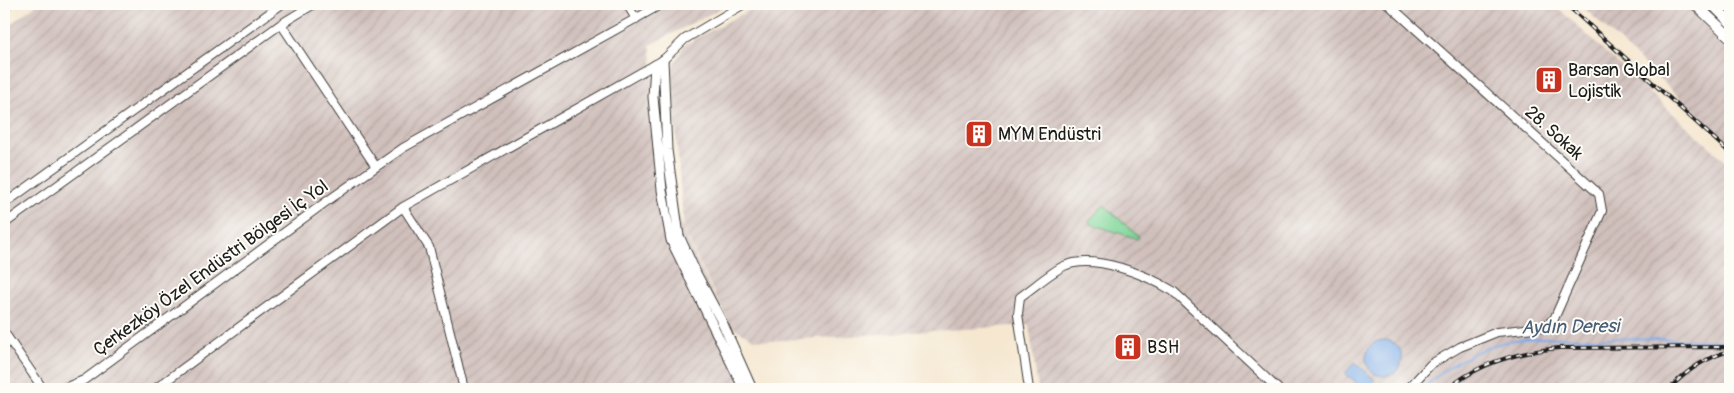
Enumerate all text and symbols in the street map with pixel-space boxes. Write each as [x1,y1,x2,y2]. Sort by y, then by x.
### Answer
place label: Barsan Global Lojistik [1568,59,1670,103]
building icon: Barsan Global Lojistik [1534,65,1564,95]
street label: 28. Sokak [1520,101,1588,165]
building icon: MYM Endüstri [964,119,994,149]
place label: MYM Endüstri [998,123,1101,146]
street label: Çerkezköy Özel Endüstri Bölgesi İç Yol [89,175,333,361]
water label: Aydın Deresi [1521,314,1622,340]
building icon: BSH [1113,332,1143,362]
place label: BSH [1147,336,1179,359]

